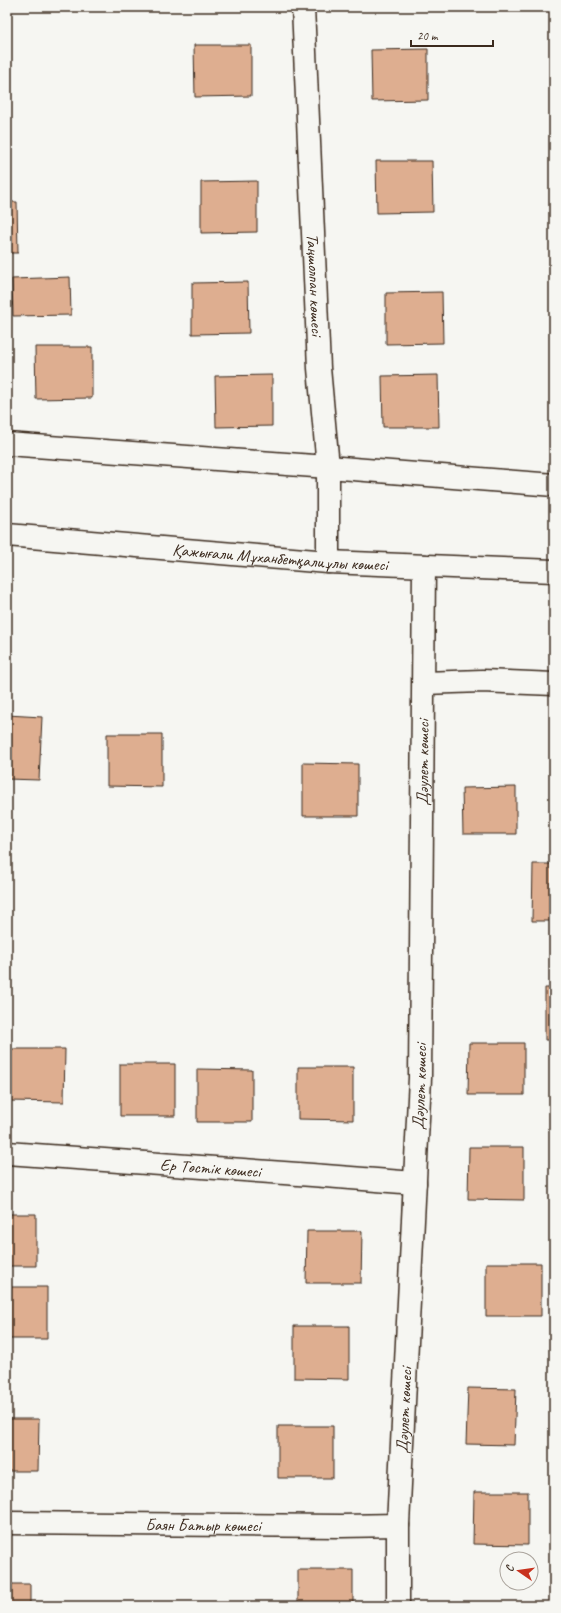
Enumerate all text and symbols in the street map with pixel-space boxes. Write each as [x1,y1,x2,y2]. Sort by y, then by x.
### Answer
scale bar [411,22,493,48]
text: 20 m [417,28,439,44]
street label: Таңшолпан көшесі [302,233,328,338]
street label: Қажығали Мұханбетқалиұлы көшесі [172,539,390,575]
street label: Дәулет көшесі [412,717,434,806]
street label: Дәулет көшесі [407,1041,431,1130]
street label: Ер Төстік көшесі [159,1154,263,1182]
street label: Дәулет көшесі [392,1365,417,1454]
street label: Баян Батыр көшесі [145,1514,263,1536]
north arrow [499,1551,539,1591]
text: С [502,1563,517,1573]

